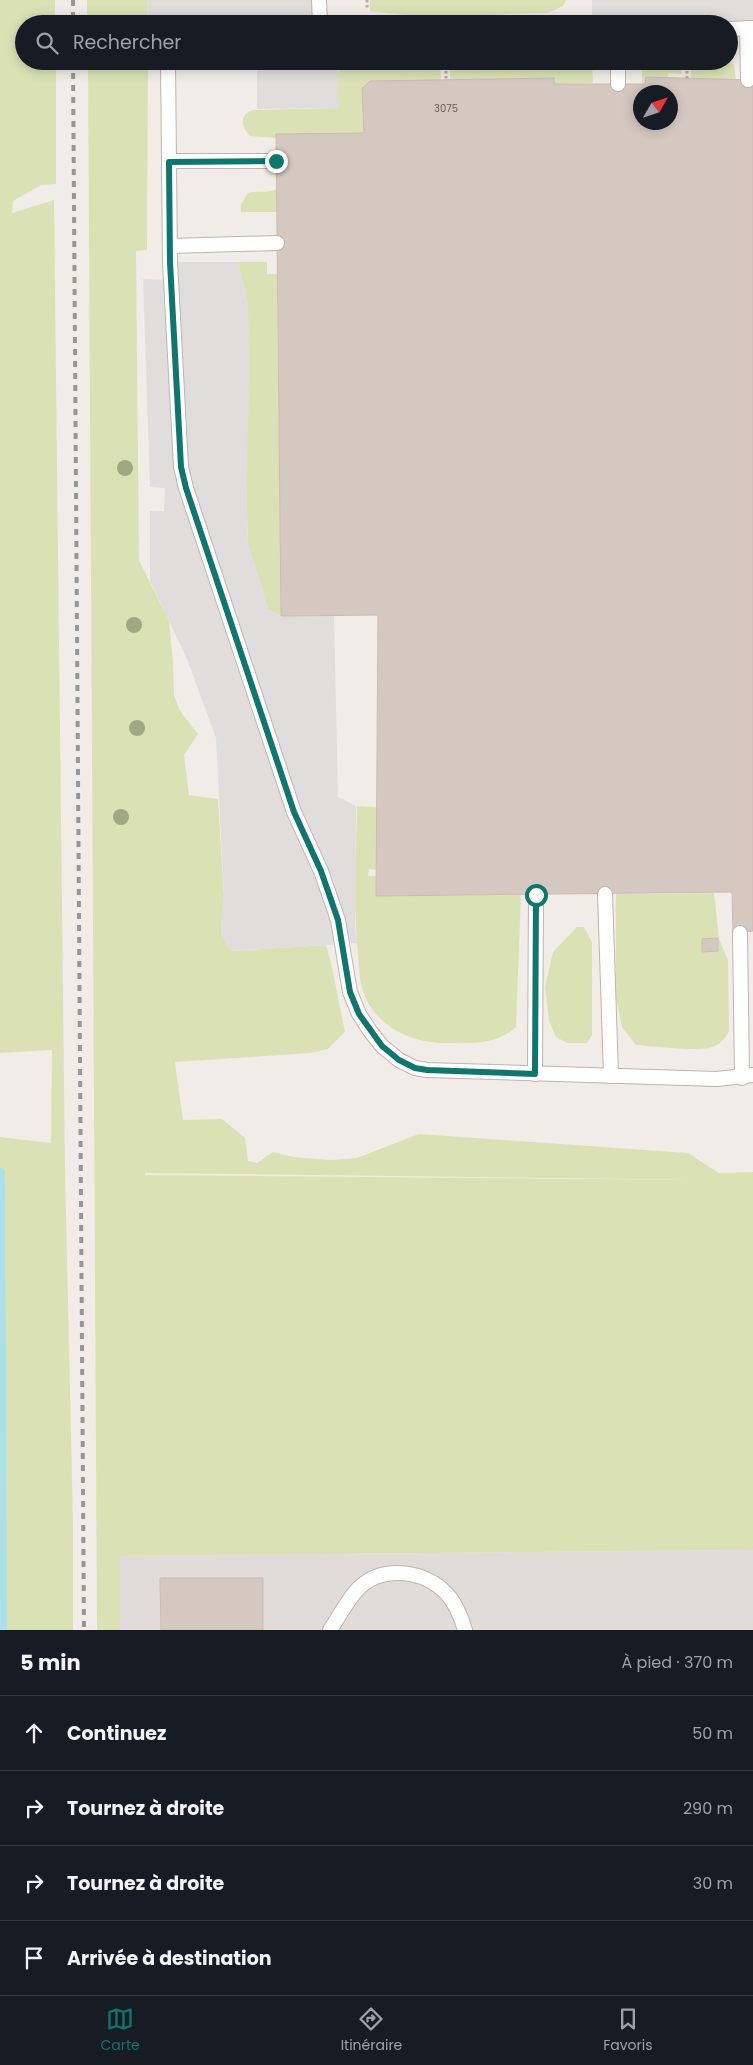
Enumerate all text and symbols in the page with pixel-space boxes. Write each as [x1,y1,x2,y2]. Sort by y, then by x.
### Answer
search box [15,15,738,70]
icon: search [33,29,61,57]
text: Rechercher [73,29,181,56]
north arrow [633,85,678,130]
house number: 3075 [434,101,458,116]
route end [265,150,288,173]
route start [525,884,548,907]
text: 5 min [20,1648,81,1677]
text: À pied · 370 m [622,1651,733,1674]
icon: ahead [20,1719,48,1747]
text: Continuez [67,1720,166,1747]
text: 50 m [692,1722,733,1745]
icon: right [20,1794,48,1822]
text: Tournez à droite [67,1795,224,1822]
text: 290 m [683,1797,733,1820]
icon: right [20,1869,48,1897]
text: Tournez à droite [67,1870,224,1897]
text: 30 m [693,1872,733,1895]
icon: arrive [20,1944,48,1972]
text: Arrivée à destination [67,1945,272,1972]
tab: Carte [100,2005,140,2056]
tab: Itinéraire [341,2005,402,2056]
tab: Favoris [603,2005,653,2056]

